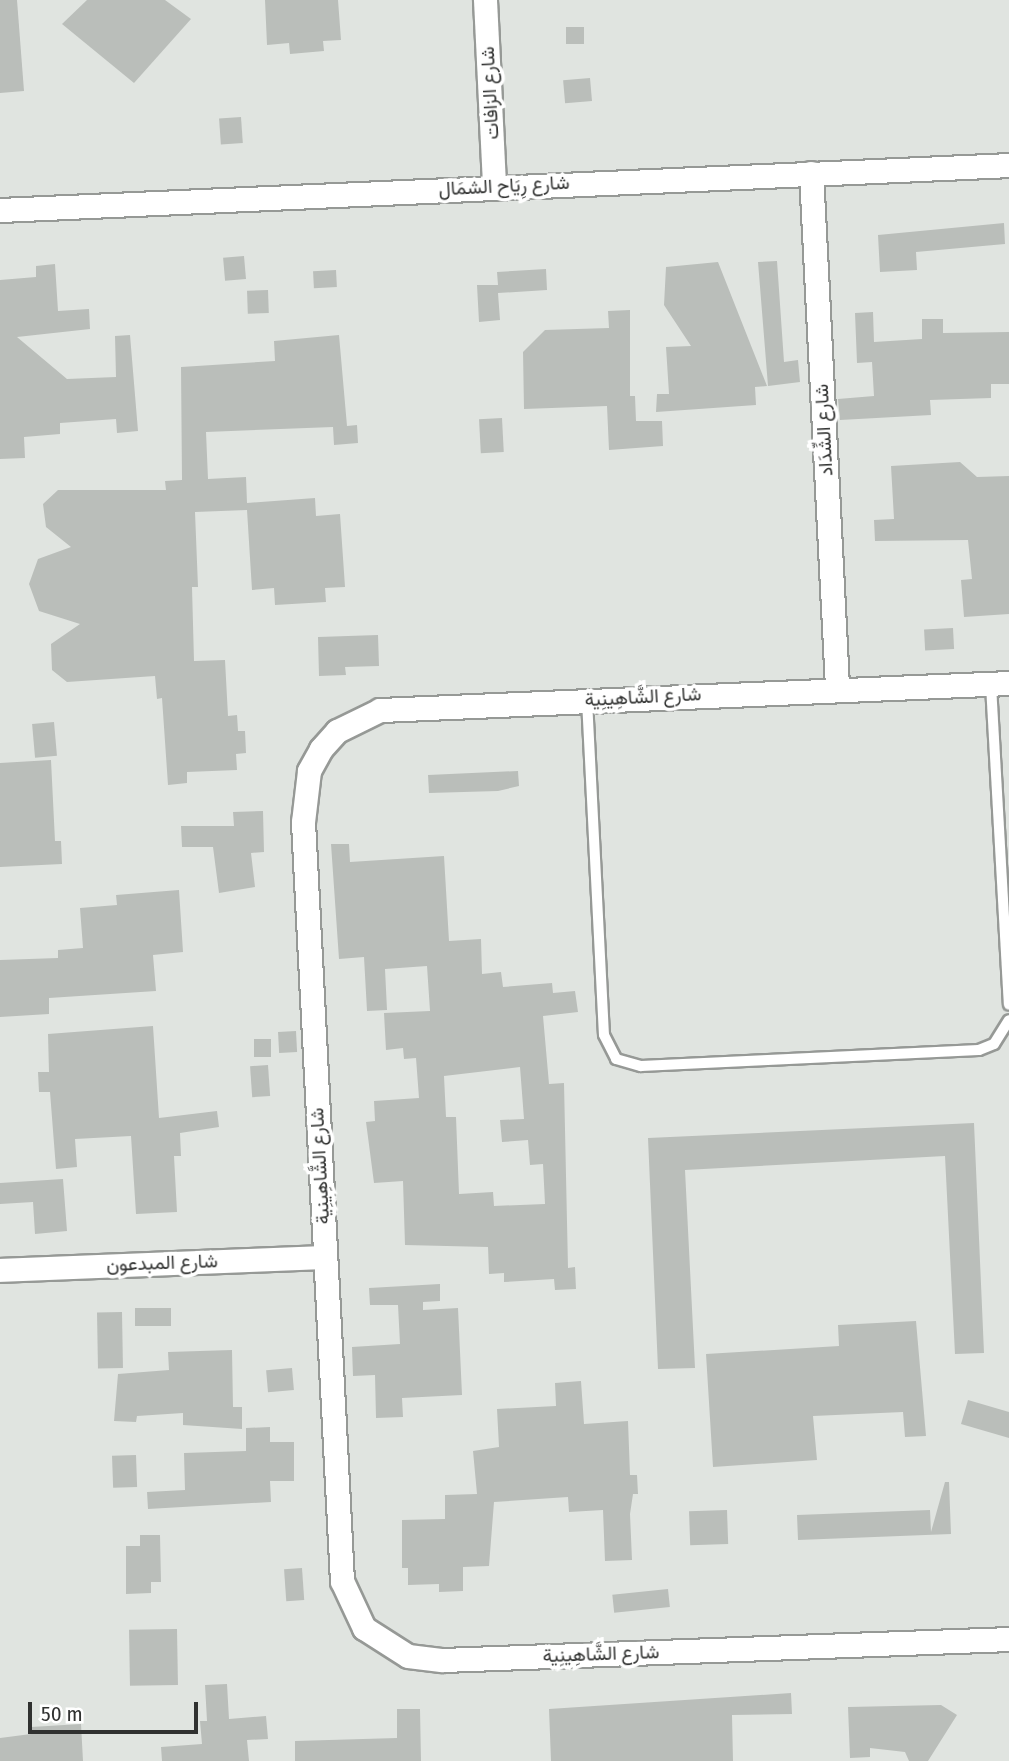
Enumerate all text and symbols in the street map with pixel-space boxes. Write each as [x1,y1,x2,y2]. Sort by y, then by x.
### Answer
street label: شارع الزافات [476,46,504,140]
street label: شارع رِيَاح الشمَال [438,171,570,201]
street label: شارع الشِّدَاد [810,383,838,477]
street label: شارع الشَّاهِينِية [584,683,702,711]
street label: شارع الشَّاهِينِية [306,1107,334,1225]
street label: شارع المبدعون [106,1250,218,1276]
street label: شارع الشَّاهِينِية [542,1641,660,1667]
scale bar [32,1688,201,1732]
text: 50 m [41,1701,83,1727]

